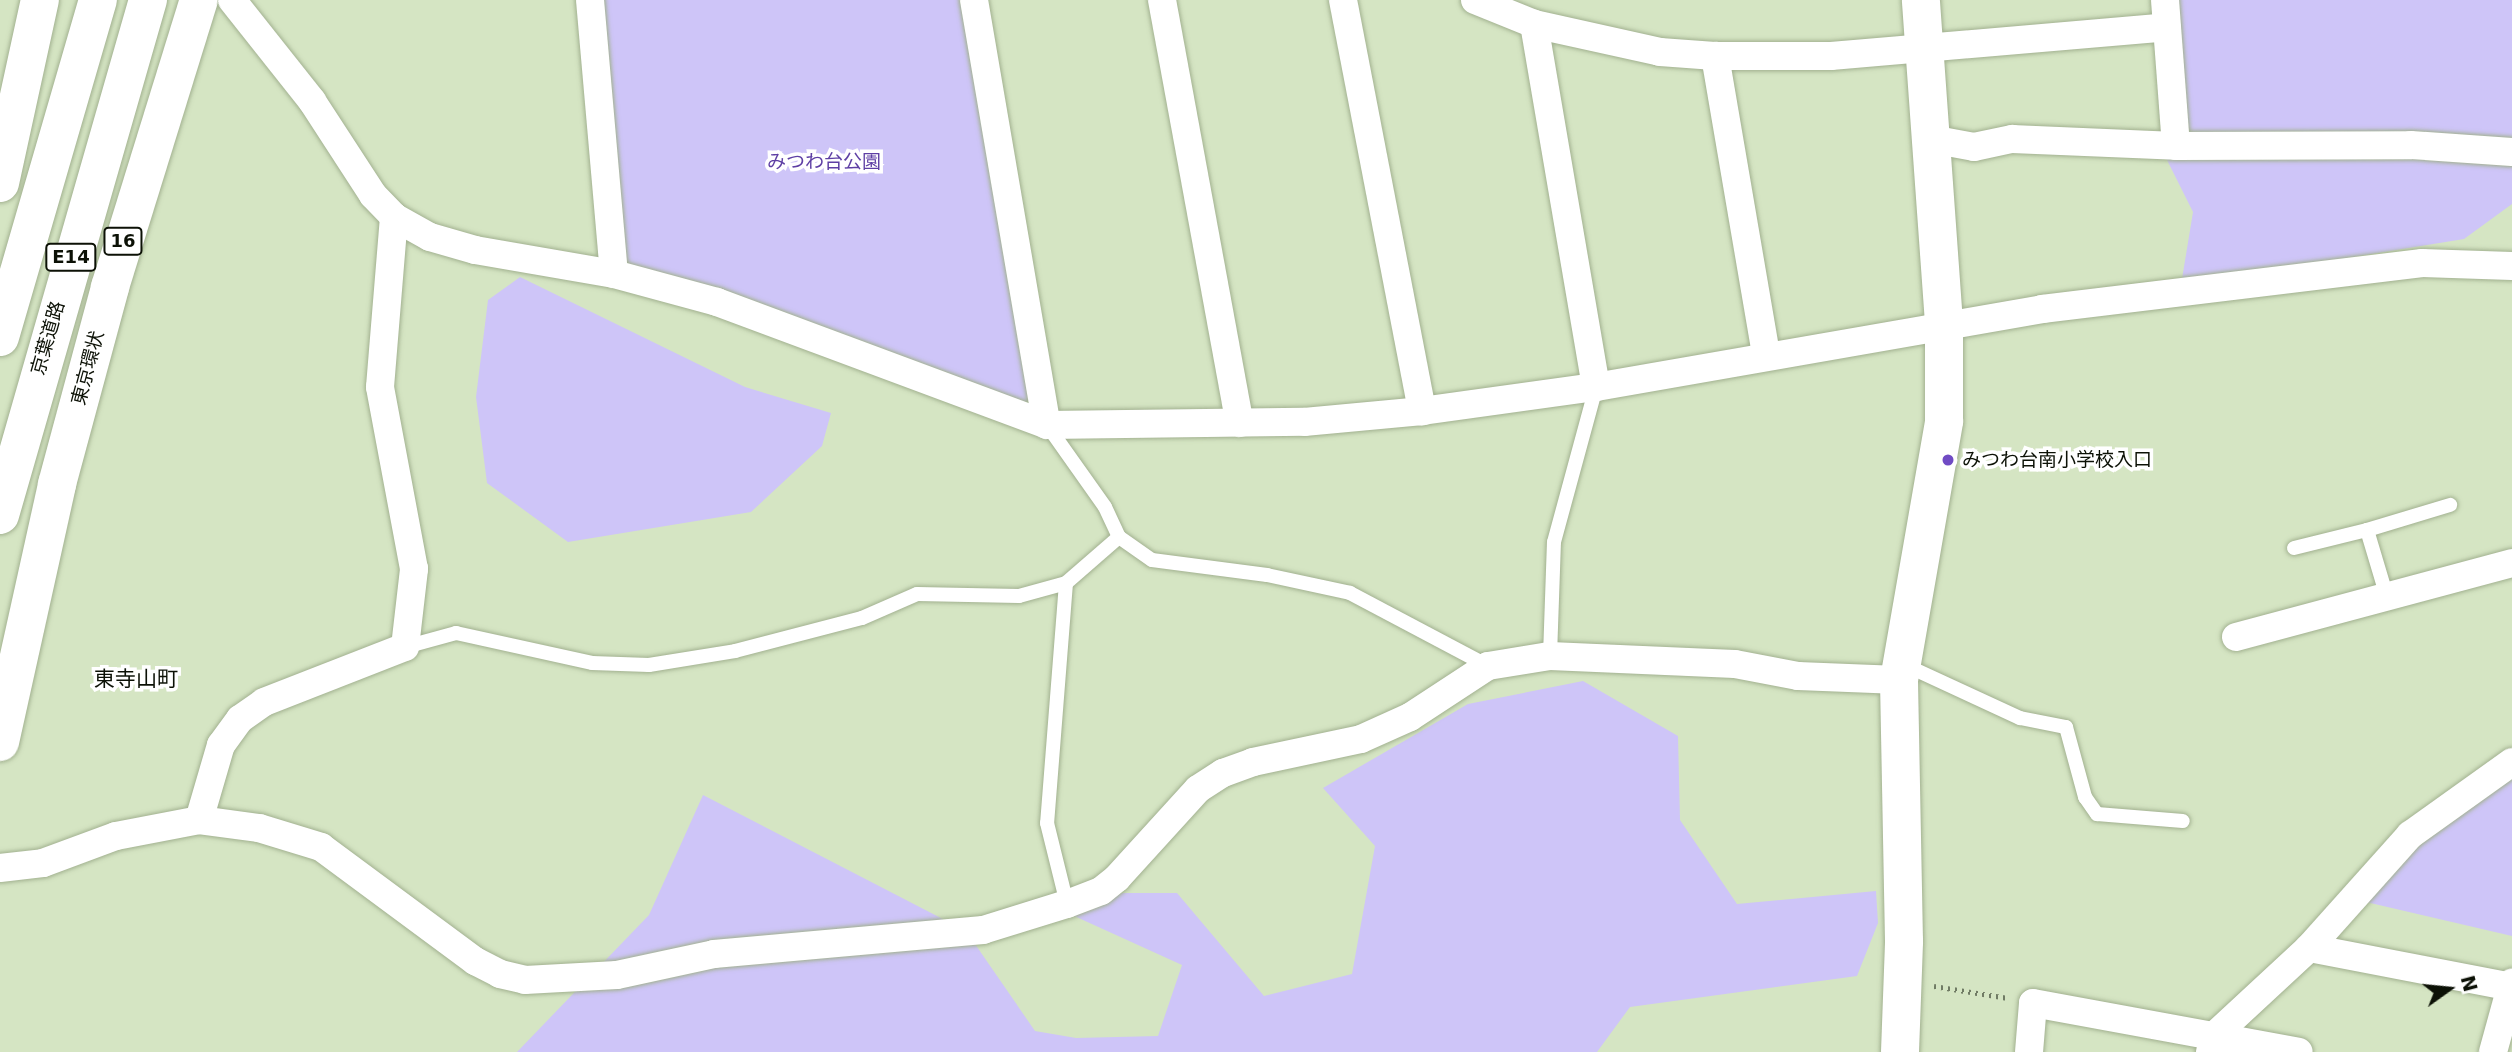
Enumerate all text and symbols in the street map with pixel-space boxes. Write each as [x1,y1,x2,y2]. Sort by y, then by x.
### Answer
park label: みつわ台公園 [767,151,881,173]
road number: 16 [102,227,144,256]
road number: E14 [45,243,97,272]
street label: 京葉道路 [27,298,69,378]
street label: 東京環状 [67,328,109,408]
place label: みつわ台南小学校入口 [1962,449,2152,471]
marker: みつわ台南小学校入口 [1940,452,1956,468]
district label: 東寺山町 [94,666,178,692]
north arrow [2414,954,2484,1024]
text: N [2457,973,2482,994]

